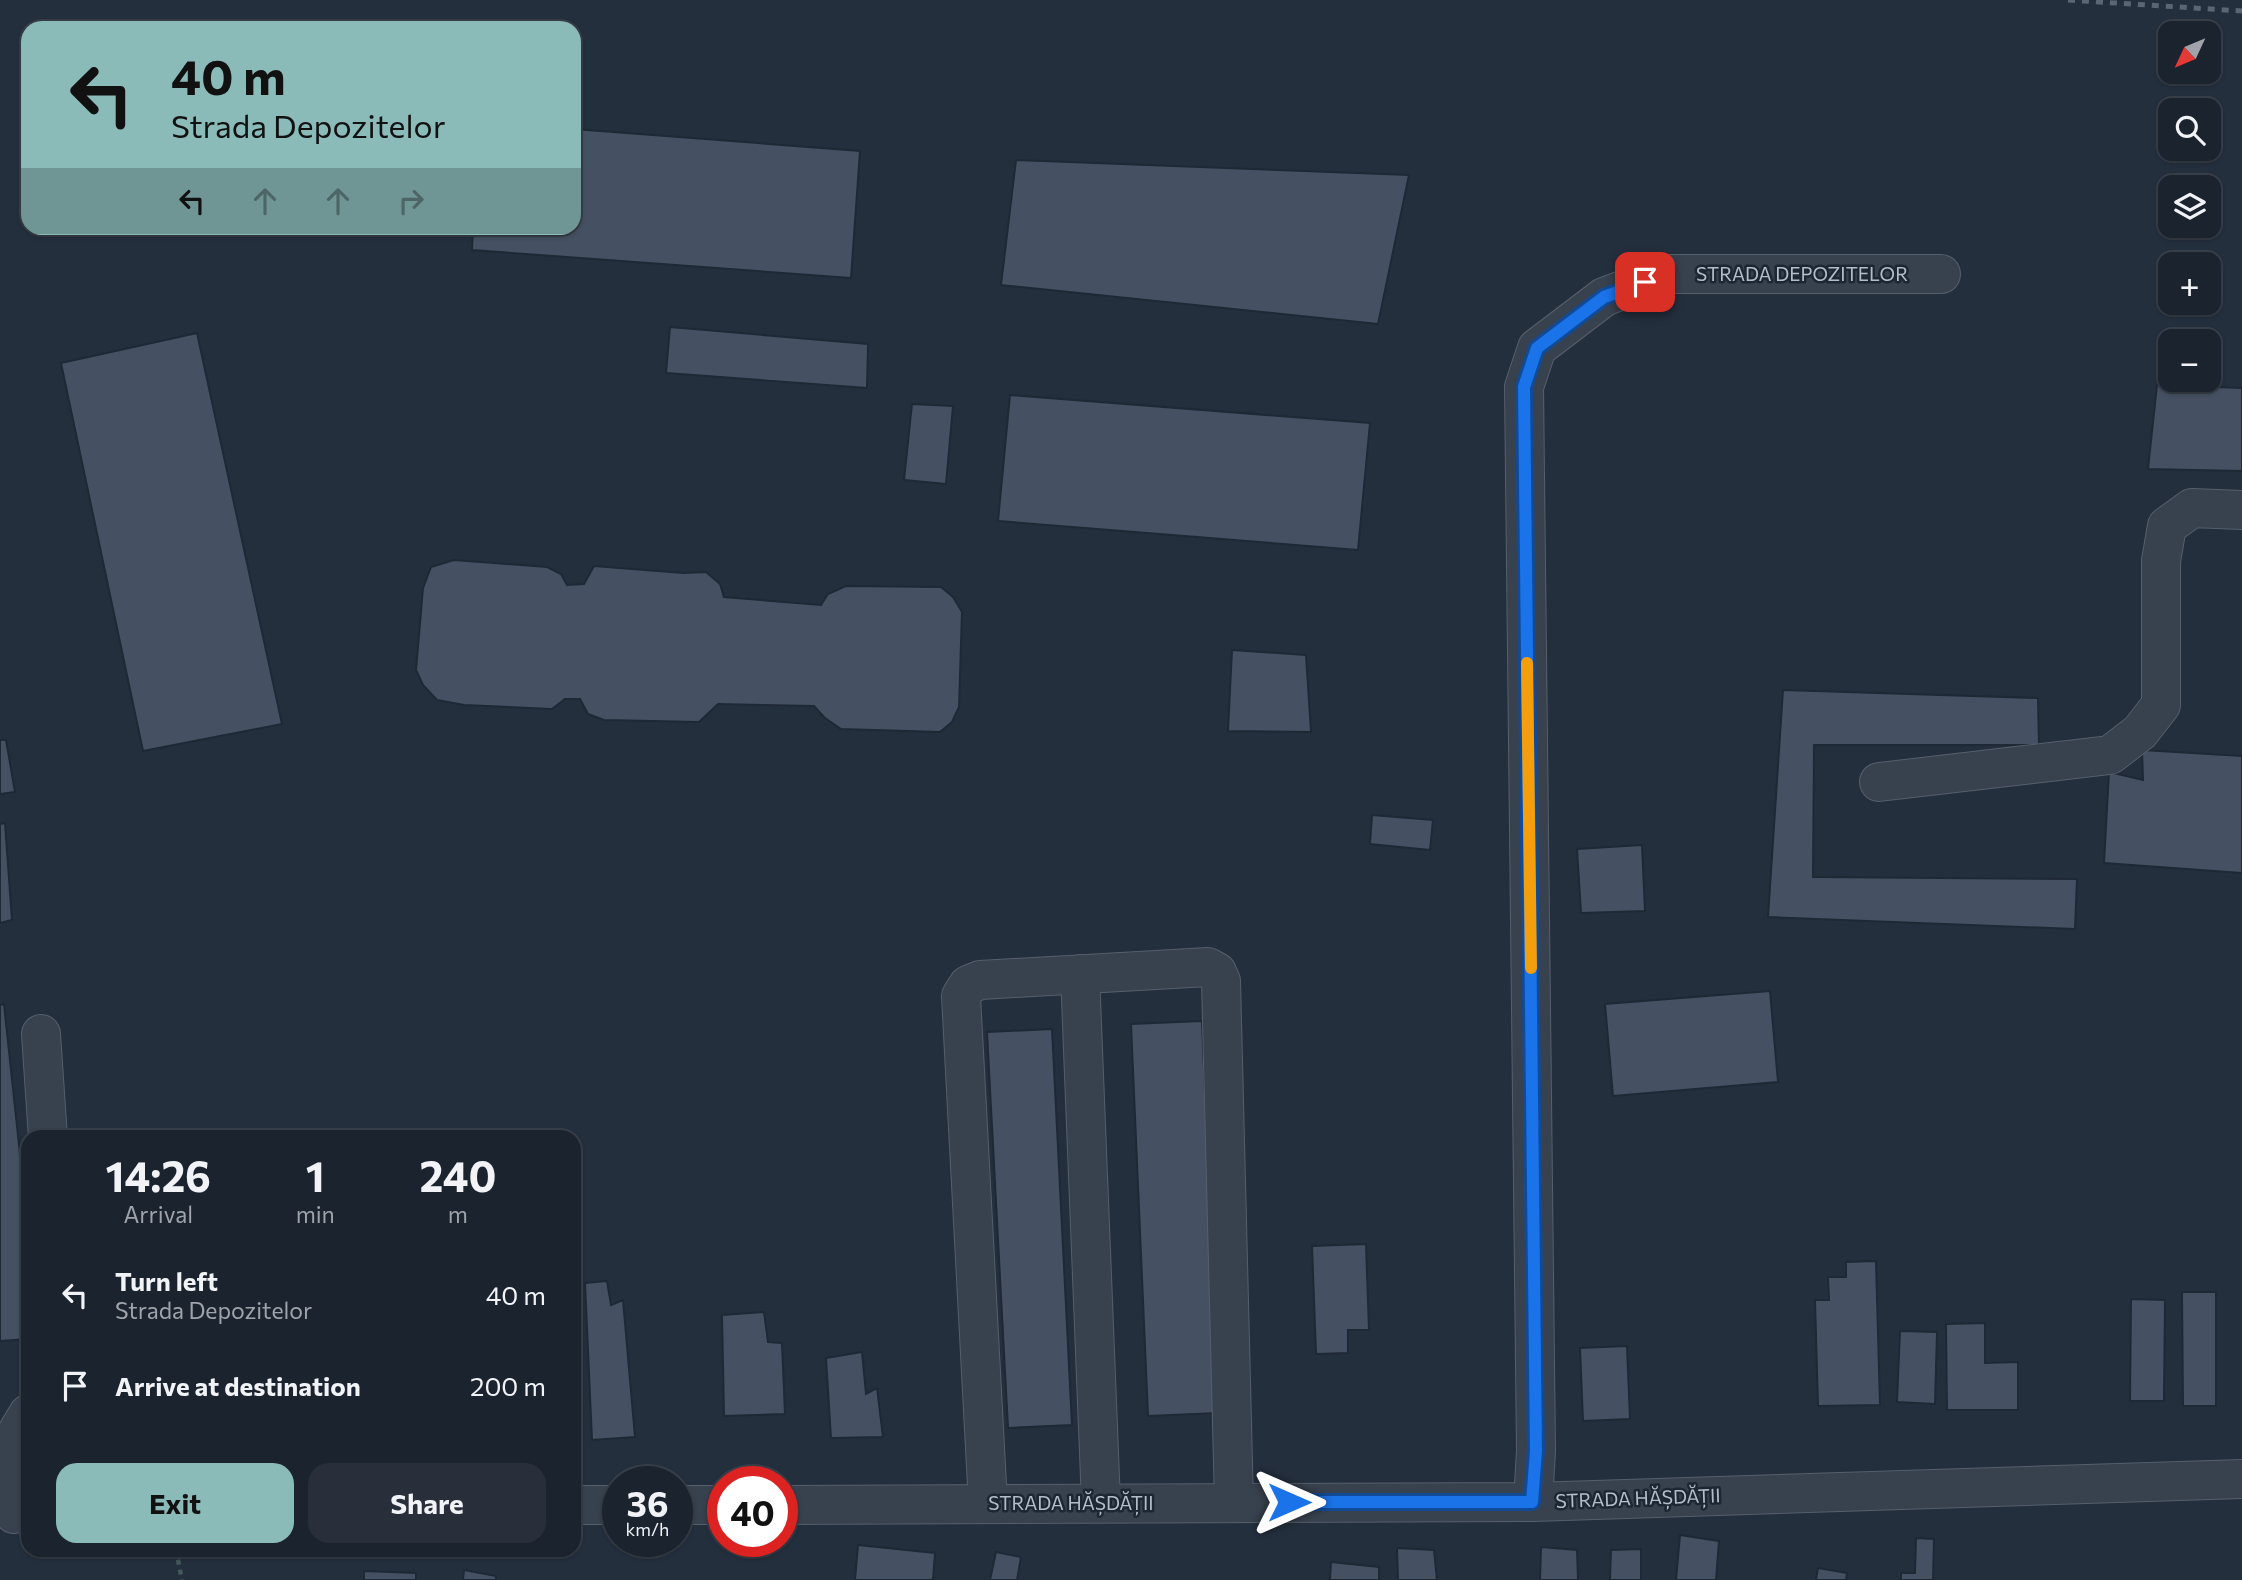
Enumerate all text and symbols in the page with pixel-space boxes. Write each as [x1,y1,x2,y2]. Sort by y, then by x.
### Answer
north arrow [2158,21,2221,84]
map controls [2158,21,2221,392]
text: 40 m [171,45,286,105]
icon: left [56,49,147,140]
button: search [2158,98,2221,161]
text: Strada Depozitelor [171,105,446,145]
button: layers [2158,175,2221,238]
icon: left [173,182,211,220]
icon: ahead [246,182,284,220]
icon: ahead [319,182,357,220]
icon: right [392,182,430,220]
pin [1615,252,1675,312]
button: + [2158,252,2221,315]
street label: STRADA DEPOZITELOR [1696,262,1908,285]
icon: arrive [1626,263,1664,301]
button: − [2158,329,2221,392]
text: 14:26 [106,1149,211,1201]
text: 1 [306,1149,325,1201]
text: 240 [419,1149,496,1201]
text: Arrival [124,1200,193,1228]
text: min [296,1200,335,1228]
text: m [448,1200,468,1228]
text: Turn left [115,1265,218,1296]
icon: left [56,1276,94,1314]
text: 40 m [486,1279,546,1310]
text: Strada Depozitelor [115,1296,312,1324]
icon: arrive [56,1367,94,1405]
text: Arrive at destination [115,1370,361,1401]
text: 200 m [470,1370,546,1401]
button: Exit [56,1463,294,1543]
button: Share [308,1463,546,1543]
position arrow [1252,1465,1326,1539]
speed limit sign: 40 [707,1466,798,1557]
text: 36 [627,1481,668,1524]
street label: STRADA HĂȘDĂȚII [1555,1483,1721,1514]
street label: STRADA HĂȘDĂȚII [988,1491,1154,1516]
text: km/h [626,1518,669,1540]

